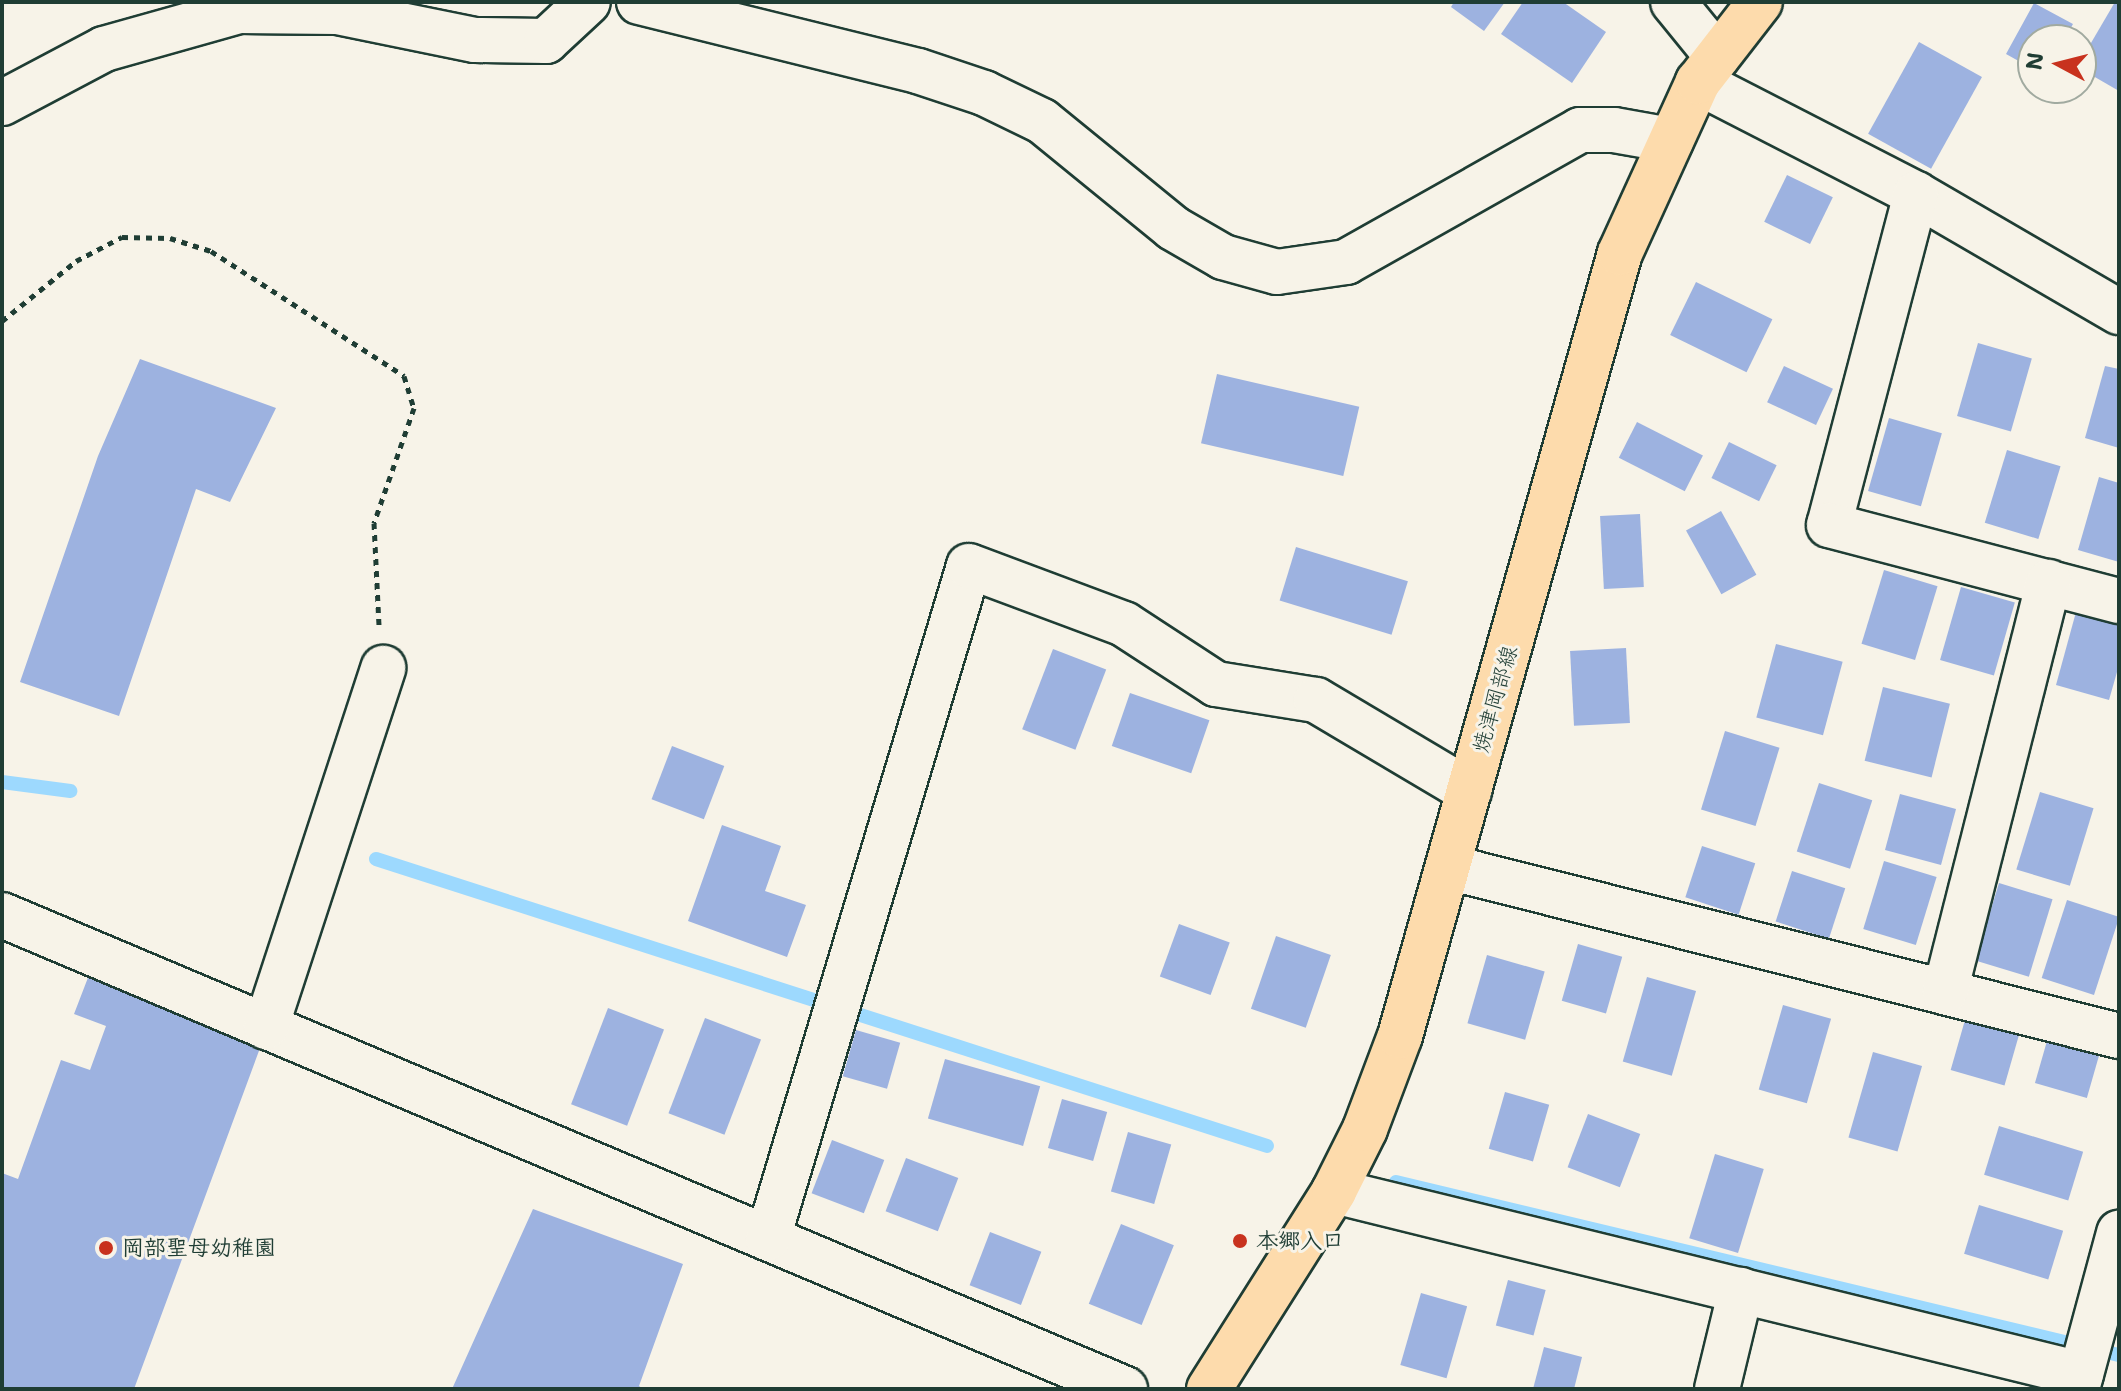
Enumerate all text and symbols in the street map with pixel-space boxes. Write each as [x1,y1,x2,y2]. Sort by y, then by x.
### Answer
north arrow [2017,24,2097,104]
text: N [2019,51,2050,72]
street label: 焼津岡部線 [1467,642,1523,756]
place label: 本郷入口 [1256,1228,1344,1254]
marker: 本郷入口 [1231,1232,1249,1250]
place label: 岡部聖母幼稚園 [122,1235,276,1261]
marker: 岡部聖母幼稚園 [97,1239,115,1257]

